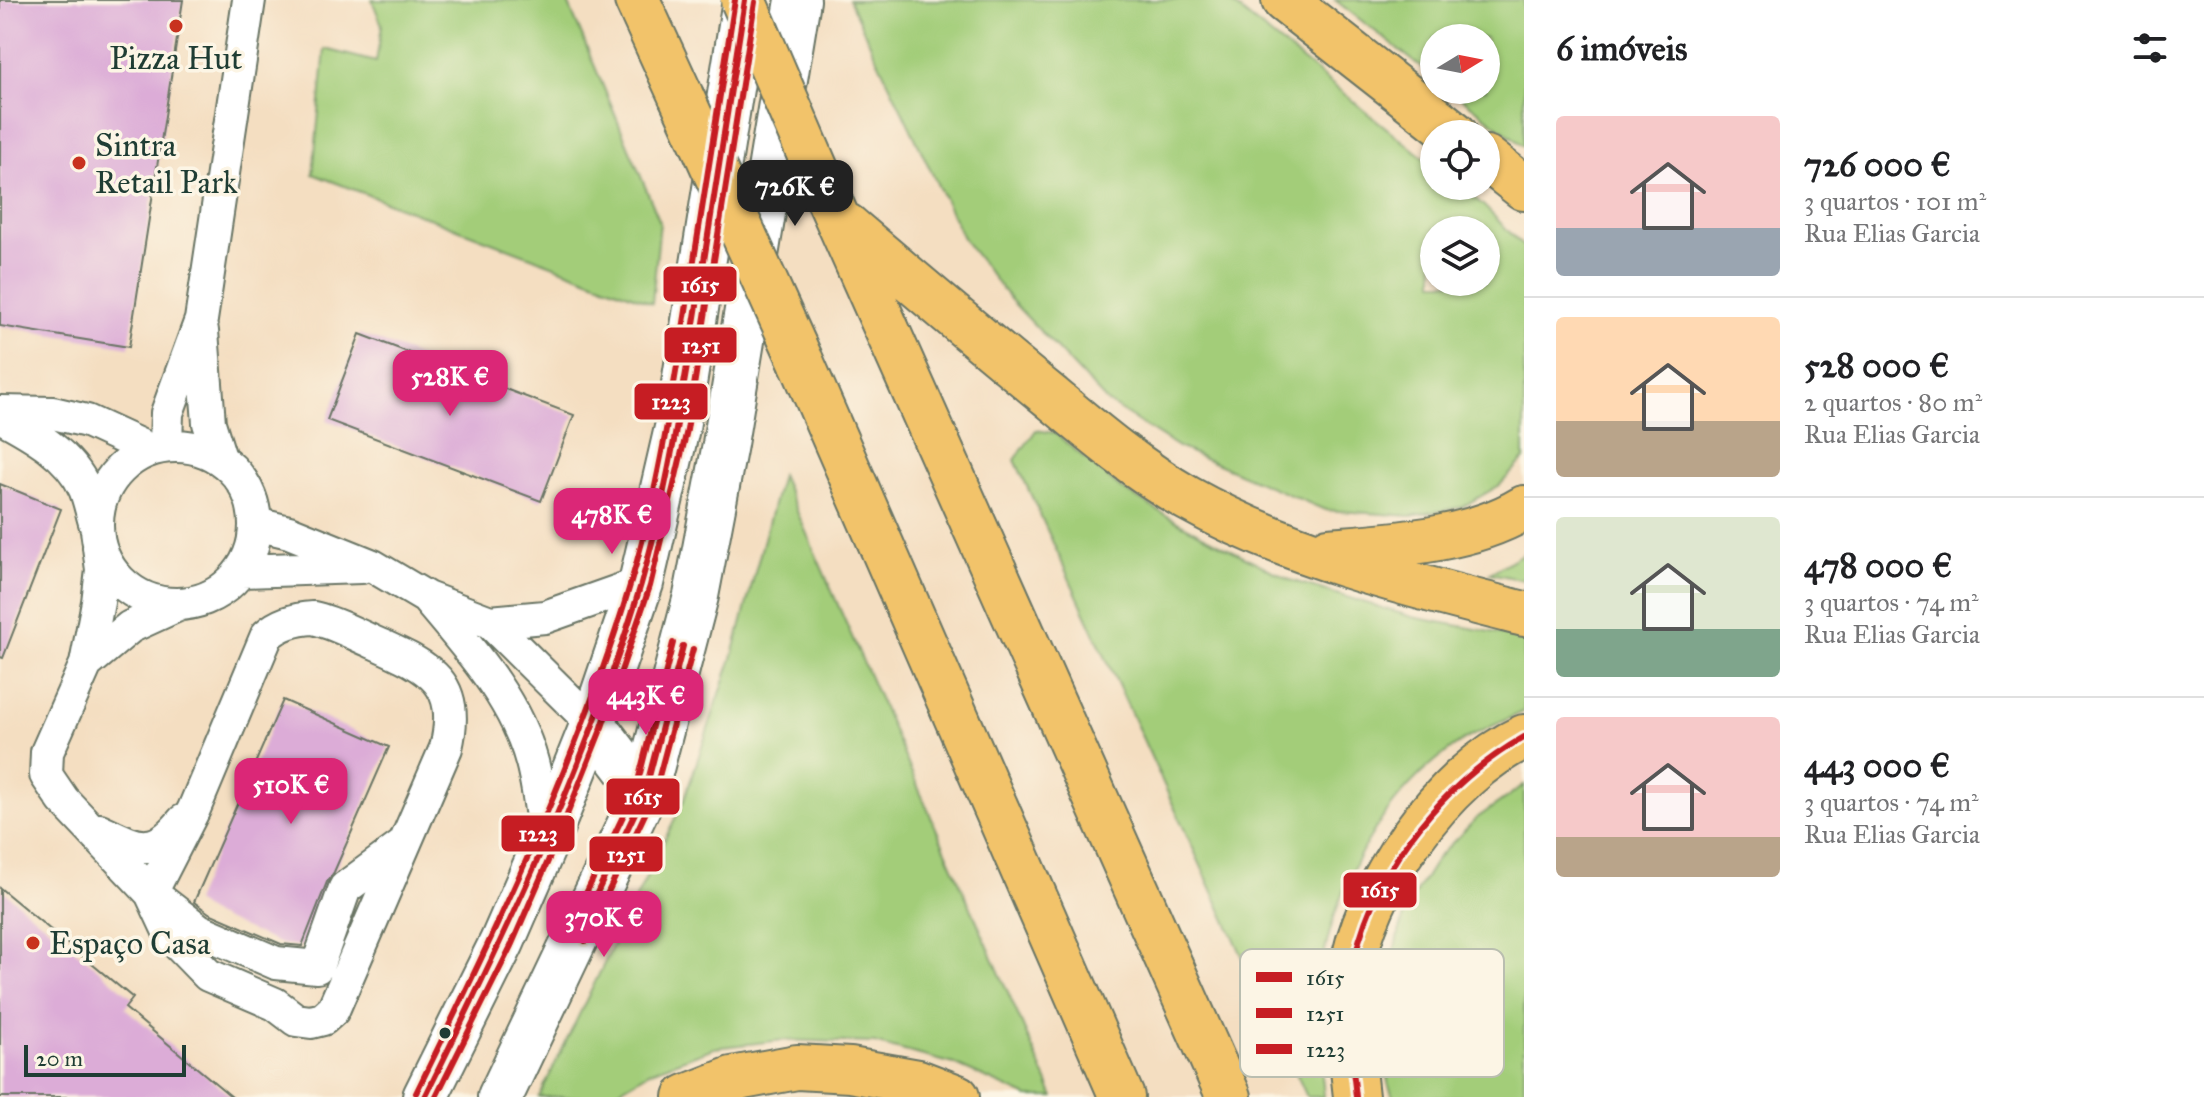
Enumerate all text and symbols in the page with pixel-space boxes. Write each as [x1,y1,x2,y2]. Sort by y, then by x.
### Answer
marker: Pizza Hut [167,17,185,35]
north arrow [1420,24,1500,104]
map controls [1420,24,1500,296]
icon: filters [2128,26,2172,70]
text: 6 imóveis [1556,28,1687,69]
place label: Pizza Hut [110,39,242,78]
button: locate [1420,120,1500,200]
place label: Sintra Retail Park [95,126,238,202]
text: 726 000 € [1804,144,1951,185]
icon: home [1620,148,1716,244]
marker: Sintra Retail Park [70,154,88,172]
pin: 726K € [730,160,860,228]
text: 726K € [755,170,835,202]
text: 3 quartos · 101 m² [1804,185,1986,217]
button: layers [1420,216,1500,296]
text: Rua Elias Garcia [1804,217,1980,249]
line badge: 1615 [662,265,738,303]
text: 1615 [681,271,720,298]
line badge: 1251 [663,326,738,364]
text: 1251 [682,332,720,359]
text: 528 000 € [1804,345,1949,386]
icon: home [1620,349,1716,445]
pin: 528K € [385,350,515,418]
text: 528K € [411,360,489,392]
line badge: 1223 [633,382,709,421]
text: 2 quartos · 80 m² [1804,386,1982,418]
text: 1223 [651,388,691,415]
text: Rua Elias Garcia [1804,418,1980,450]
pin: 478K € [547,488,677,556]
text: 478K € [572,498,652,530]
text: 478 000 € [1804,545,1952,586]
icon: home [1620,549,1716,645]
text: 3 quartos · 74 m² [1804,586,1979,618]
text: Rua Elias Garcia [1804,618,1980,650]
pin: 443K € [581,669,711,737]
text: 443K € [606,679,686,711]
text: 443 000 € [1804,745,1950,786]
icon: home [1620,749,1716,845]
pin: 510K € [226,758,356,826]
text: 510K € [252,768,330,800]
line badge: 1615 [605,777,681,816]
text: 1615 [624,783,663,810]
text: 3 quartos · 74 m² [1804,786,1979,818]
line badge: 1223 [500,814,576,853]
text: Rua Elias Garcia [1804,818,1980,850]
text: 1223 [518,820,558,847]
line badge: 1251 [588,835,664,873]
text: 1251 [607,841,645,868]
line badge: 1615 [1342,871,1418,909]
text: 1615 [1361,876,1400,903]
pin: 370K € [539,891,669,959]
text: 370K € [564,901,644,933]
place label: Espaço Casa [49,924,211,963]
marker: Espaço Casa [24,934,42,952]
legend [1240,949,1504,1077]
text: 1615 [1306,964,1345,991]
text: 1251 [1306,1000,1344,1027]
unlabelled marker [437,1025,453,1041]
text: 1223 [1306,1036,1345,1063]
scale bar [24,1041,186,1077]
text: 20 m [36,1045,83,1072]

